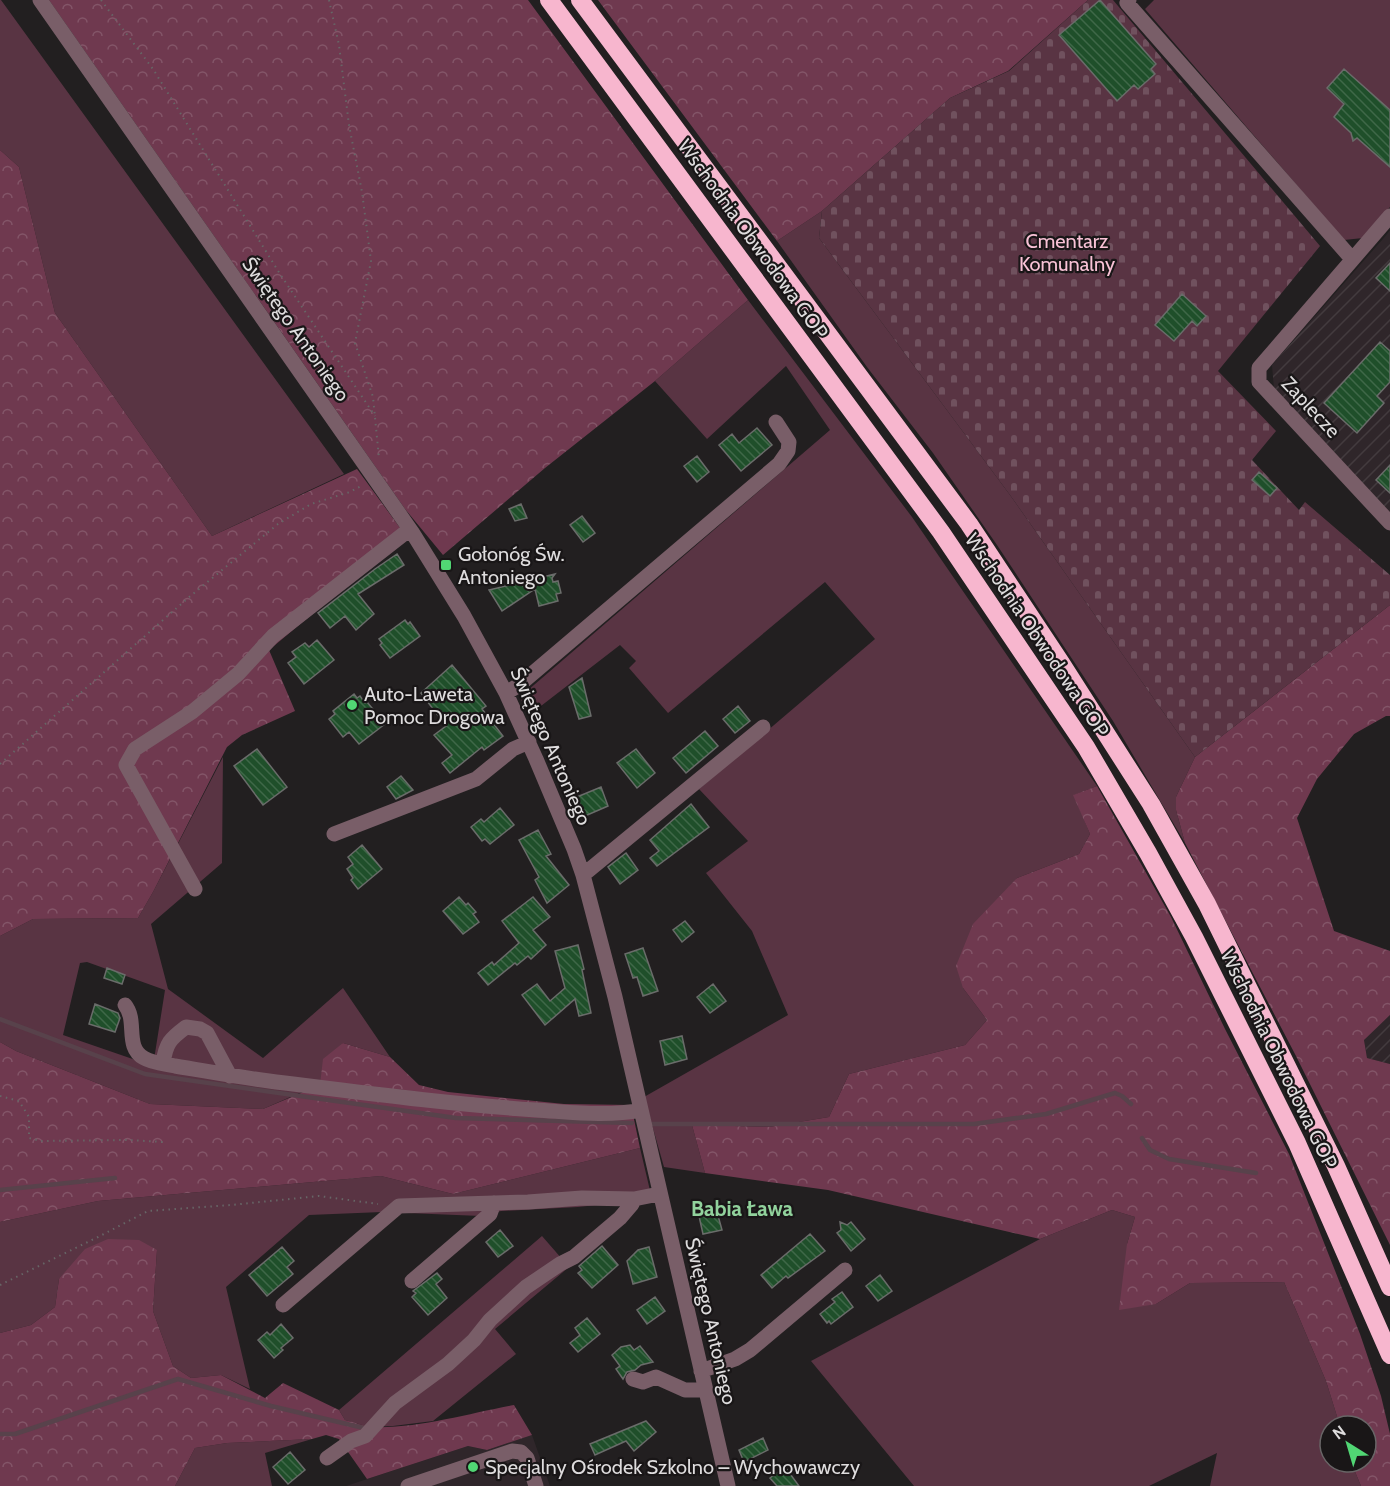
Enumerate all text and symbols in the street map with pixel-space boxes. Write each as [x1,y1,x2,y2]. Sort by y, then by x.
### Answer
street label: Wschodnia Obwodowa GOP [673,135,833,343]
park label: Cmentarz Komunalny [1019,229,1115,276]
street label: Świętego Antoniego [237,252,355,406]
street label: Zaplecze [1277,371,1345,443]
street label: Wschodnia Obwodowa GOP [960,529,1114,741]
place label: Gołonóg Św. Antoniego [458,542,565,589]
marker: Gołonóg Św. Antoniego [439,558,453,572]
street label: Świętego Antoniego [505,663,597,829]
place label: Auto-Laweta Pomoc Drogowa [364,682,505,729]
marker: Auto-Laweta Pomoc Drogowa [345,698,359,712]
street label: Wschodnia Obwodowa GOP [1216,946,1342,1172]
district label: Babia Ława [691,1196,794,1221]
street label: Świętego Antoniego [680,1235,742,1407]
north arrow [1318,1414,1378,1474]
text: N [1329,1421,1350,1443]
place label: Specjalny Ośrodek Szkolno – Wychowawczy [485,1455,860,1479]
marker: Specjalny Ośrodek Szkolno – Wychowawczy [466,1460,480,1474]

